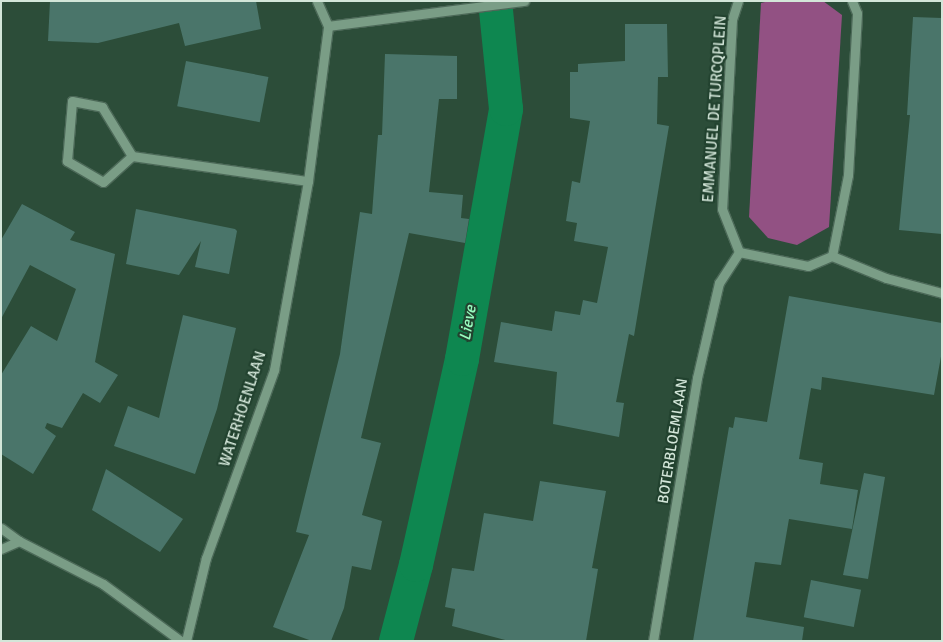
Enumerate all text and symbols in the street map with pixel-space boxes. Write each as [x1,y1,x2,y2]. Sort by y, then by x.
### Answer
street label: EMMANUEL DE TURCQPLEIN [699,15,731,203]
water label: Lieve [455,304,481,342]
street label: WATERHOENLAAN [216,349,270,469]
street label: BOTERBLOEMLAAN [654,377,692,505]

